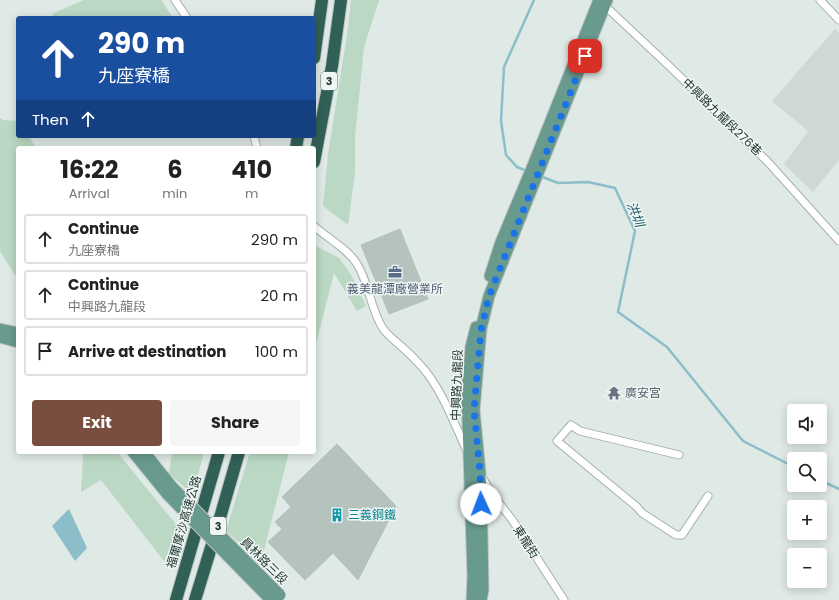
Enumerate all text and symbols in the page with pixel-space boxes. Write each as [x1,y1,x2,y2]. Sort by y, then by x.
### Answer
text: 290 m [98,24,185,63]
icon: ahead [32,32,84,84]
pin [568,39,602,73]
icon: arrive [574,45,596,67]
text: 九座寮橋 [98,63,170,88]
road number: 3 [321,72,337,90]
street label: 中興路九龍段276巷 [679,74,766,159]
icon: ahead [77,108,99,130]
text: Then [32,109,69,130]
text: 16:22 [60,153,118,186]
text: 6 [167,153,182,186]
text: 410 [231,153,272,186]
text: Arrival [69,184,110,203]
text: min [162,184,187,203]
text: m [245,184,258,203]
water label: 洪圳 [622,199,650,232]
text: Continue [68,218,139,239]
icon: ahead [34,228,56,250]
text: 290 m [251,229,298,250]
text: 九座寮橋 [68,241,120,260]
office icon: 義美龍潭廠營業所 [387,264,403,280]
text: Continue [68,274,139,295]
place label: 義美龍潭廠營業所 [347,280,443,297]
icon: ahead [34,284,56,306]
text: 20 m [260,285,298,306]
text: 中興路九龍段 [68,297,146,316]
icon: arrive [34,340,56,362]
text: Arrive at destination [68,341,226,362]
text: 100 m [255,341,298,362]
street label: 中興路九龍段 [447,349,466,421]
place label: 廣安宮 [625,384,661,401]
temple icon: 廣安宮 [606,385,622,401]
button: Exit [32,400,162,446]
button: Share [170,400,300,446]
map controls [787,404,827,588]
button: sound [787,404,827,444]
button: search [787,452,827,492]
street label: 福爾摩沙高速公路 [162,473,205,570]
position arrow [460,483,502,525]
button: + [787,500,827,540]
place label: 三義鋼鐵 [348,506,396,523]
building icon: 三義鋼鐵 [329,507,345,523]
road number: 3 [210,517,226,535]
street label: 東龍街 [509,522,543,561]
street label: 員林路三段 [237,533,292,588]
button: − [787,548,827,588]

